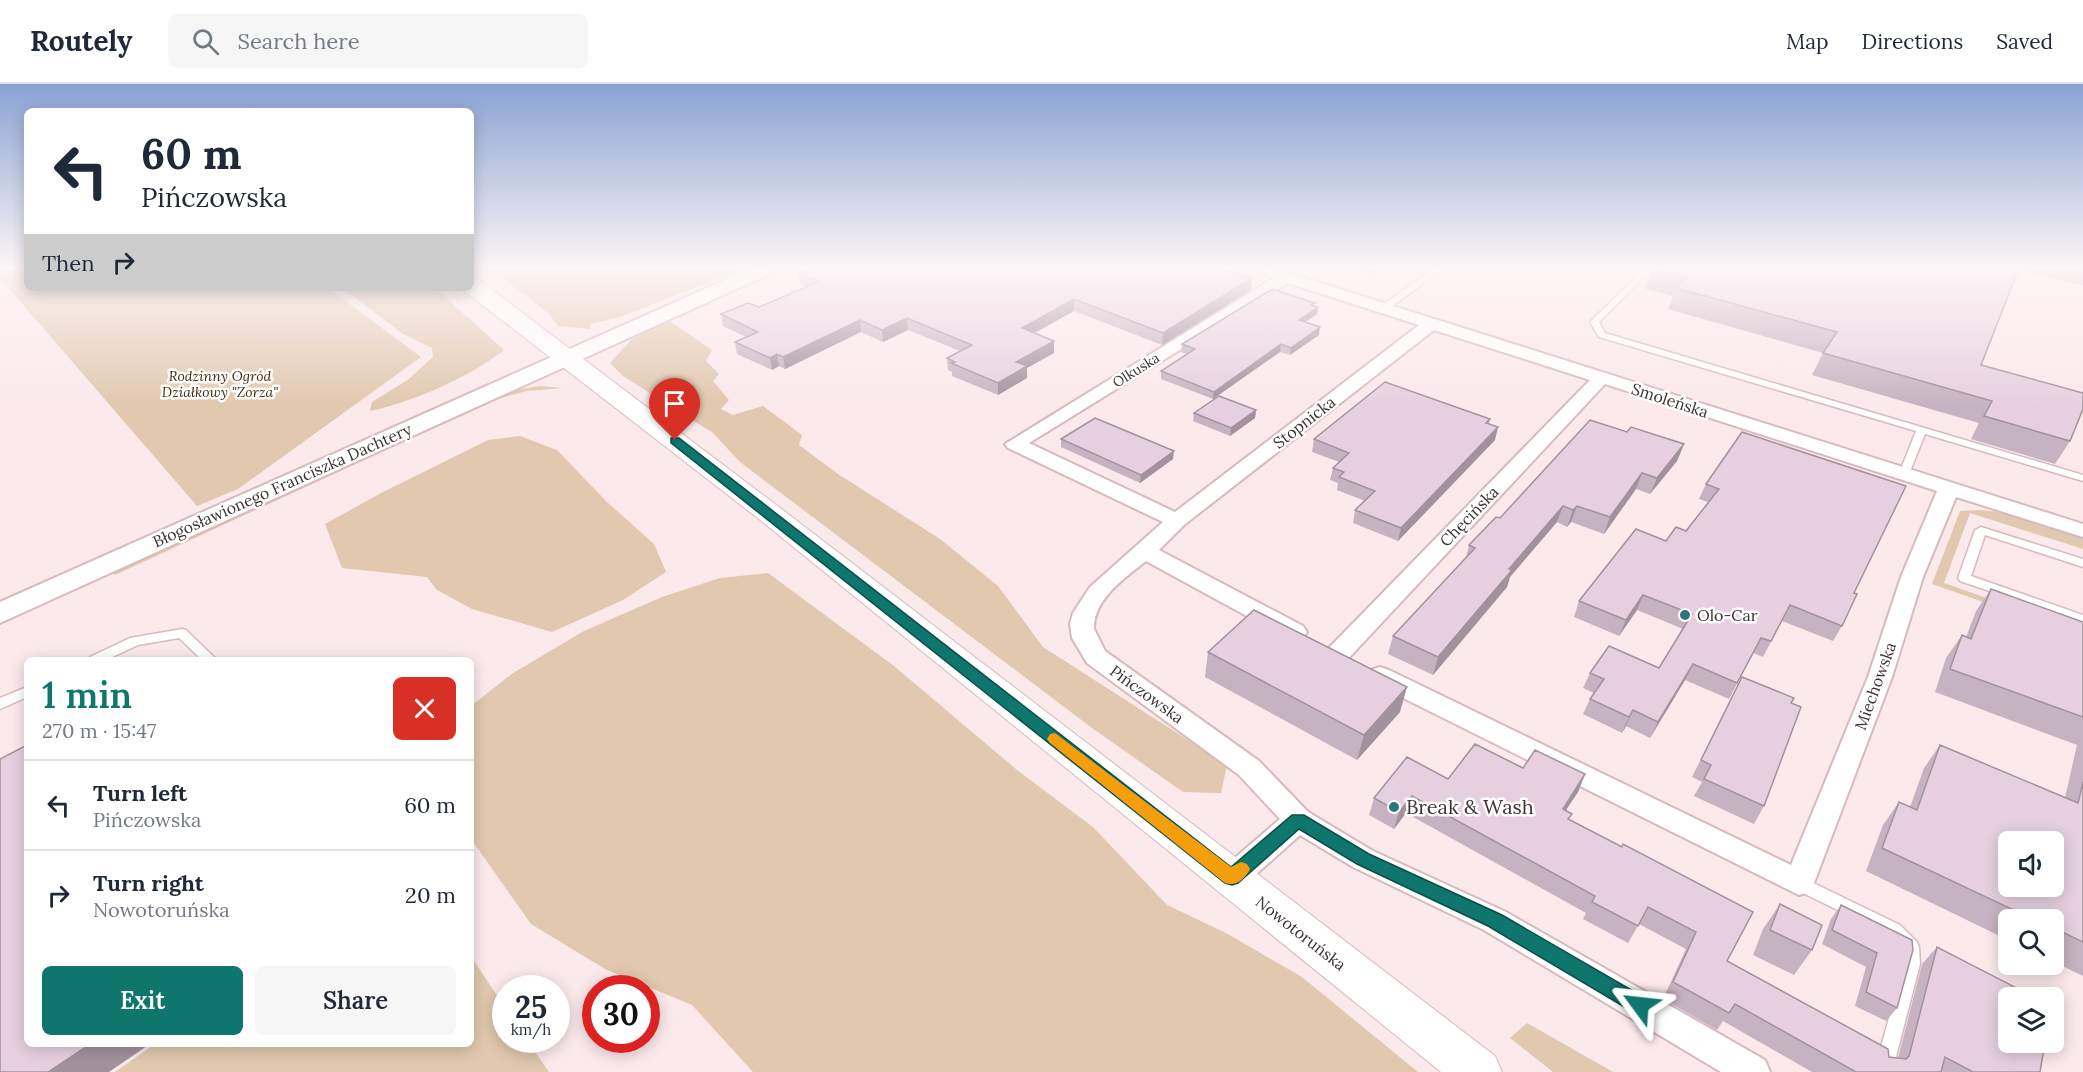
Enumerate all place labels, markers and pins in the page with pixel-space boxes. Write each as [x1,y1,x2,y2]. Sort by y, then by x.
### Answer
pin [649,378,700,440]
place label: Olo-Car [1697,605,1758,625]
marker: Olo-Car [1678,608,1692,622]
place label: Break & Wash [1406,794,1534,819]
marker: Break & Wash [1387,800,1401,814]

